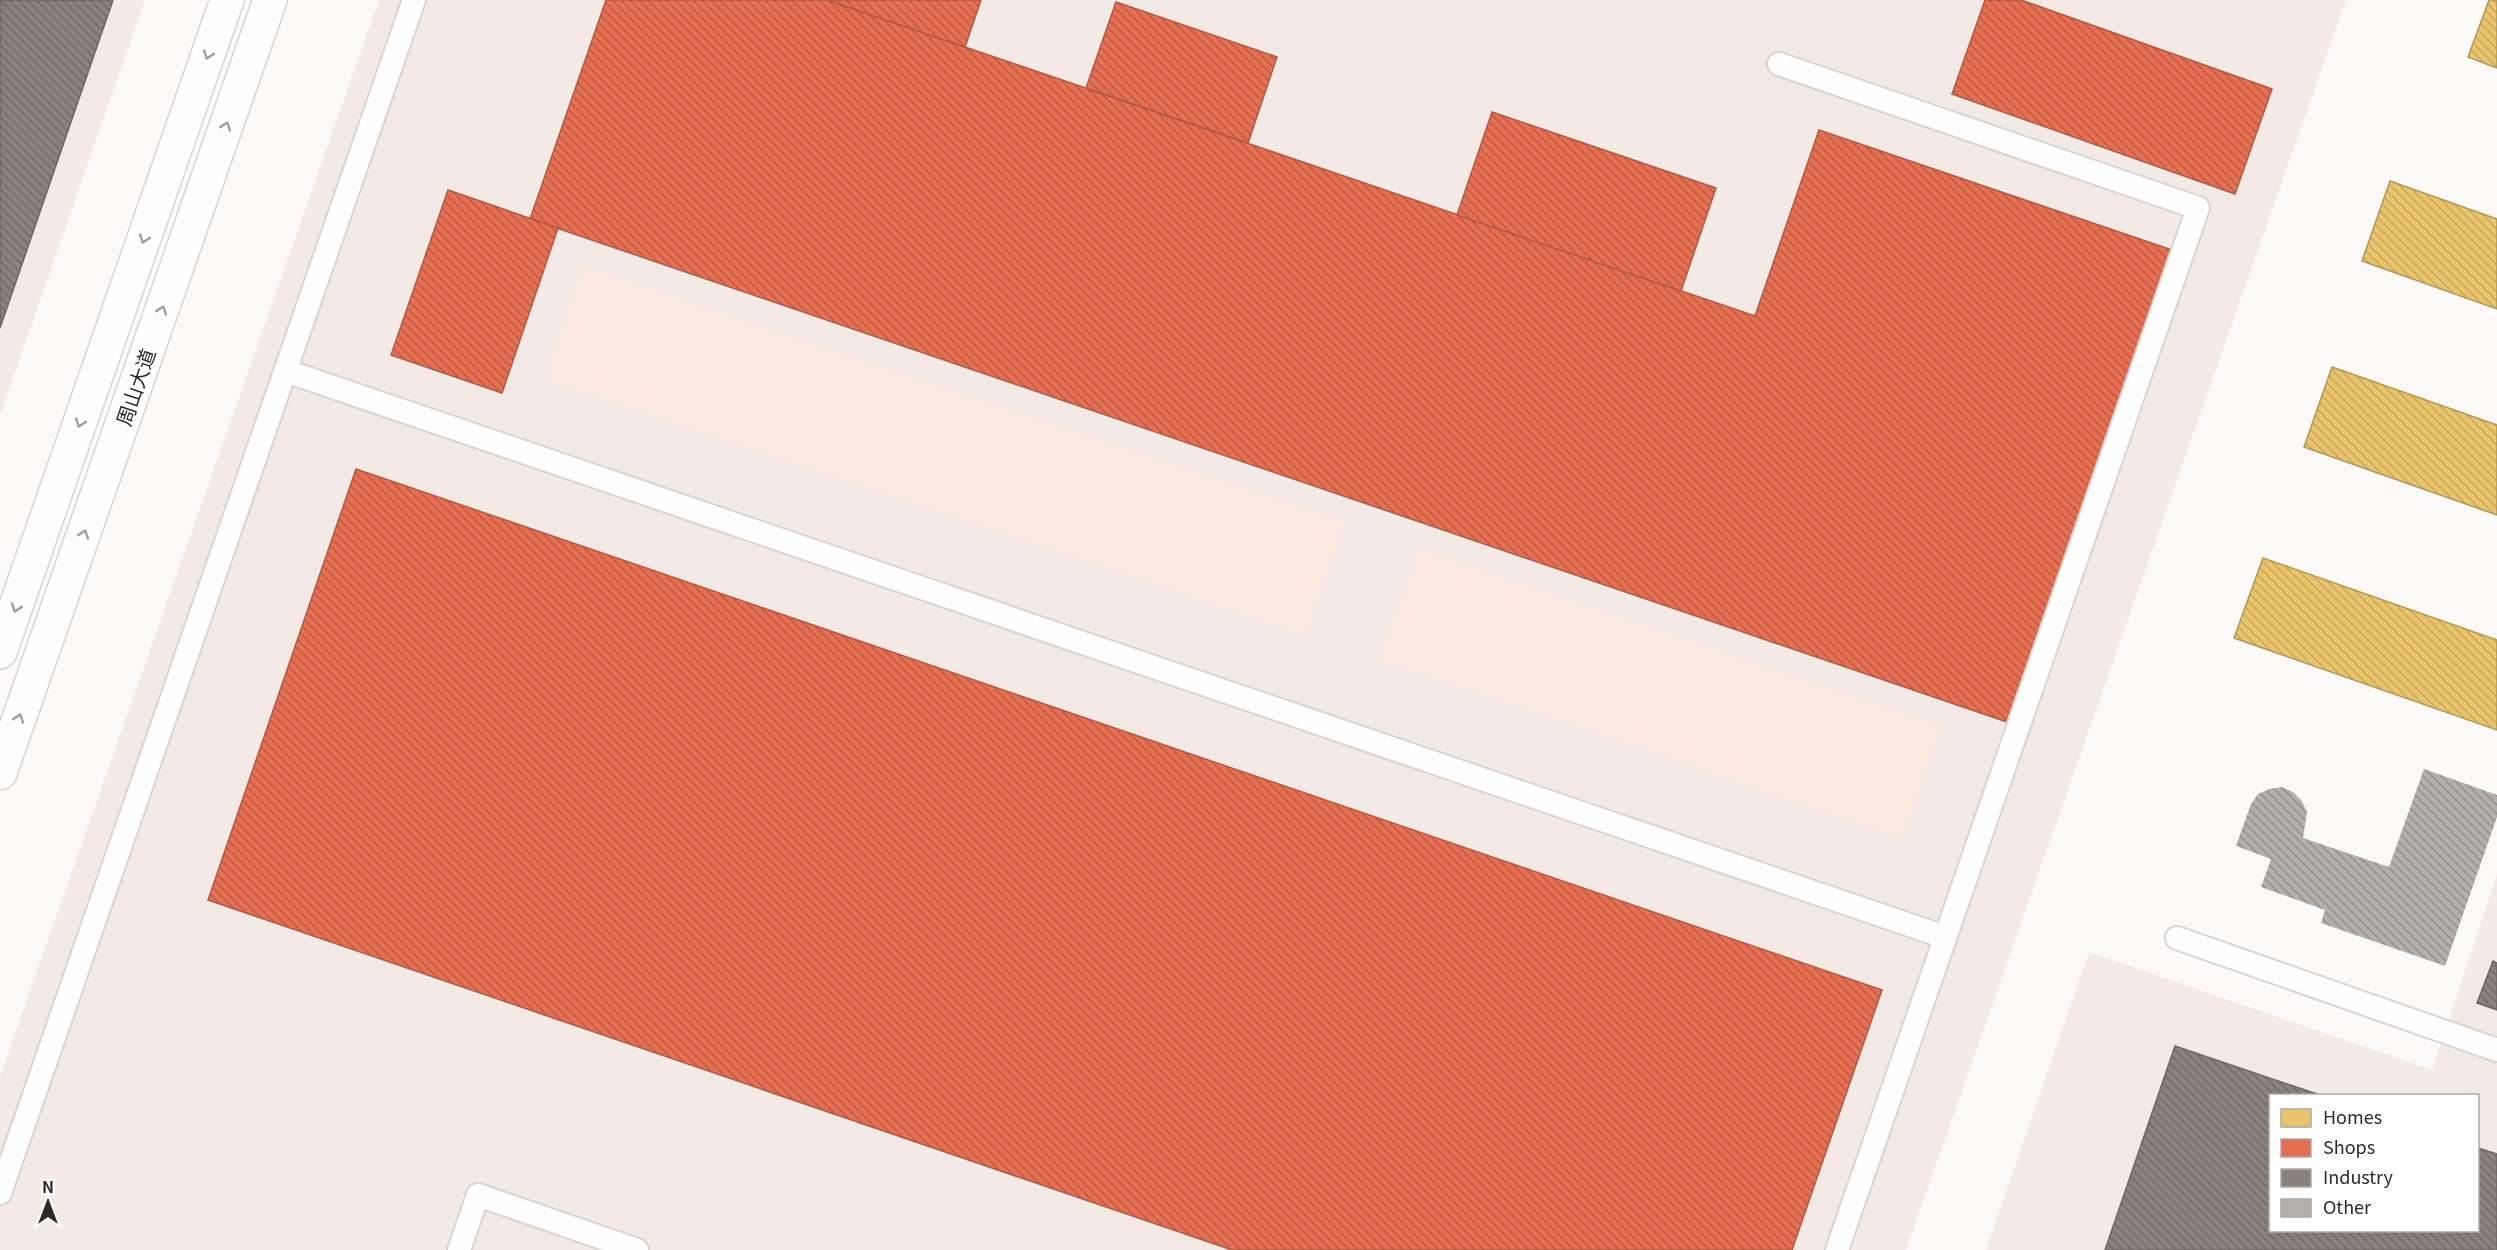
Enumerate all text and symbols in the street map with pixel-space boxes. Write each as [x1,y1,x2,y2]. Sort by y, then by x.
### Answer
one-way arrow [203,49,216,60]
one-way arrow [219,121,232,132]
one-way arrow [138,233,151,244]
one-way arrow [154,305,167,316]
street label: 周山大道 [108,344,162,430]
one-way arrow [74,418,87,428]
one-way arrow [76,529,89,540]
one-way arrow [10,602,23,613]
one-way arrow [12,713,25,724]
legend [2269,1094,2479,1232]
text: Homes [2323,1103,2382,1129]
text: Shops [2323,1133,2375,1159]
text: Industry [2323,1163,2394,1189]
north arrow [18,1172,78,1232]
text: N [42,1174,54,1198]
text: Other [2323,1193,2372,1219]

